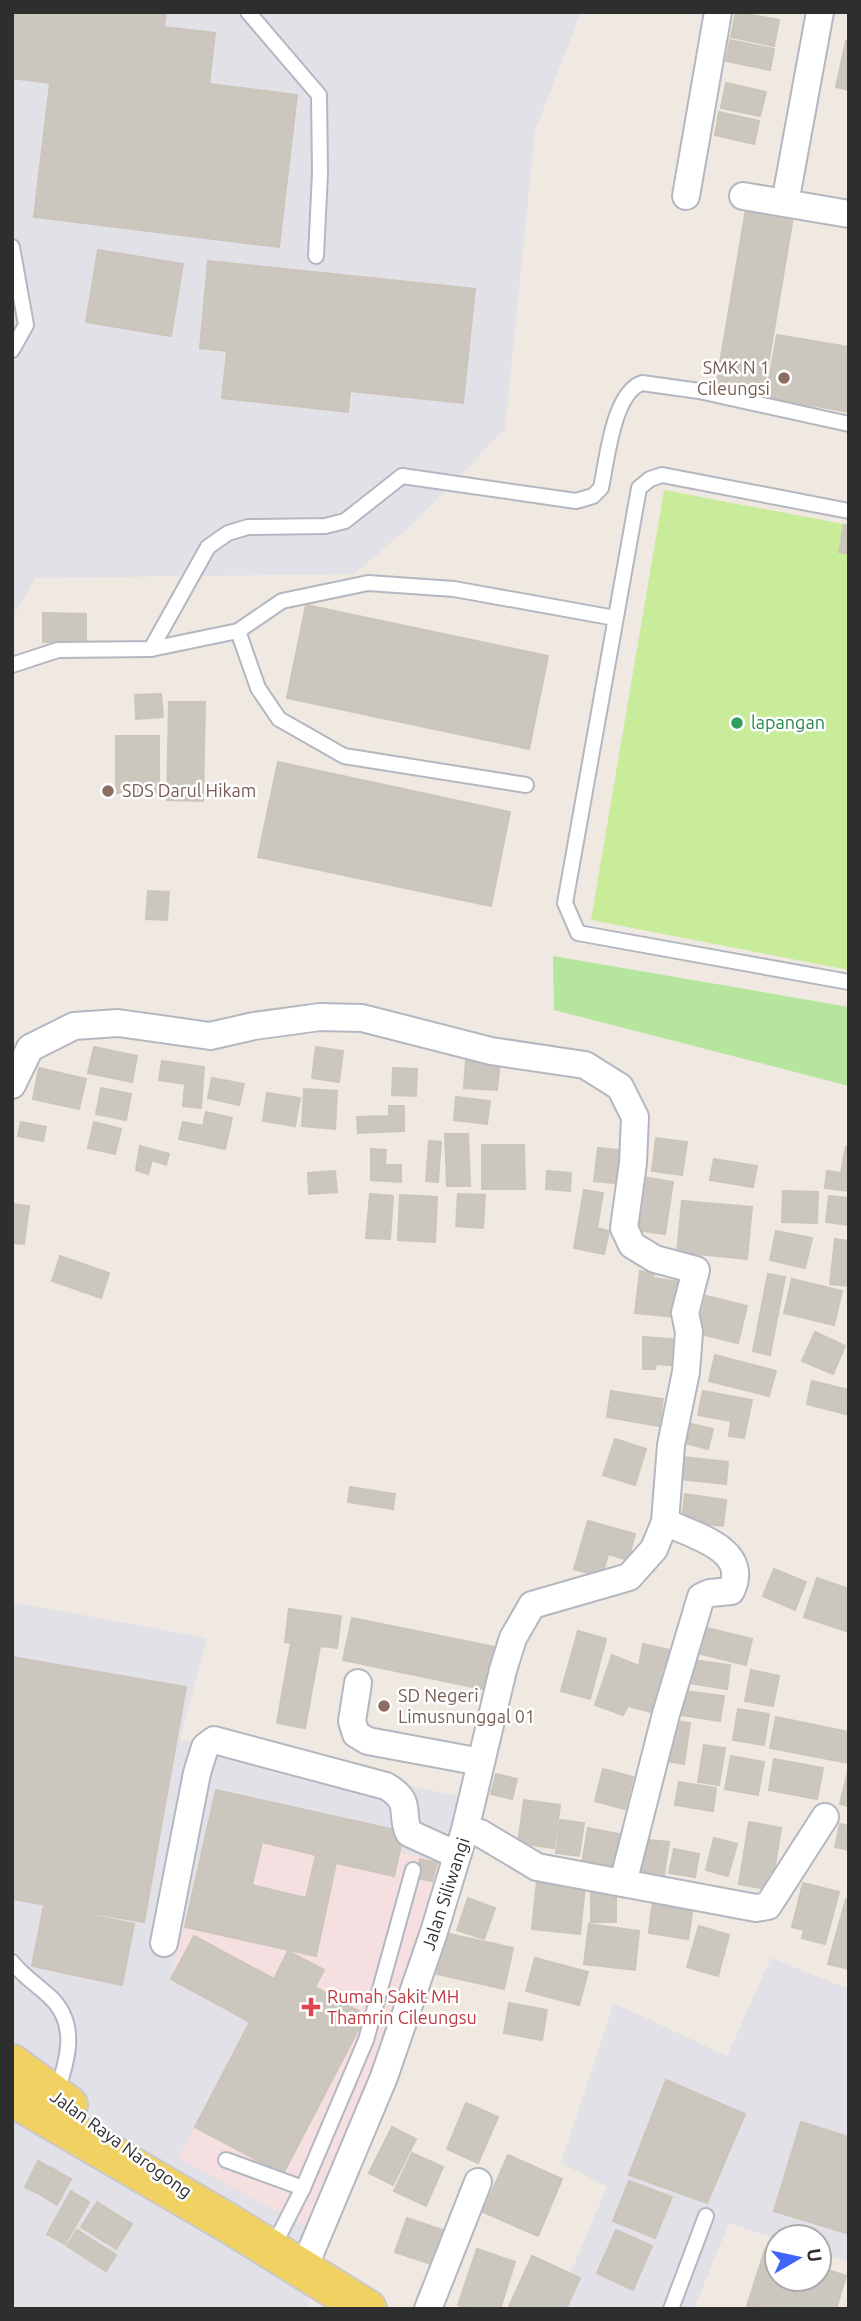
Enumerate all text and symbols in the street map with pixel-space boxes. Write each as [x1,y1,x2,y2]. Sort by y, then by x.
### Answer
place label: SMK N 1 Cileungsi [697,357,770,398]
marker: SMK N 1 Cileungsi [776,370,792,386]
place label: lapangan [751,712,825,732]
marker: lapangan [729,715,745,731]
place label: SDS Darul Hikam [122,780,256,800]
marker: SDS Darul Hikam [100,783,116,799]
place label: SD Negeri Limusnunggal 01 [398,1685,535,1726]
marker: SD Negeri Limusnunggal 01 [376,1698,392,1714]
street label: Jalan Siliwangi [417,1835,473,1953]
place label: Rumah Sakit MH Thamrin Cileungsu [327,1986,477,2027]
marker: Rumah Sakit MH Thamrin Cileungsu [301,1997,321,2017]
street label: Jalan Raya Narogong [47,2085,196,2201]
north arrow [763,2223,833,2293]
text: U [803,2247,827,2264]

